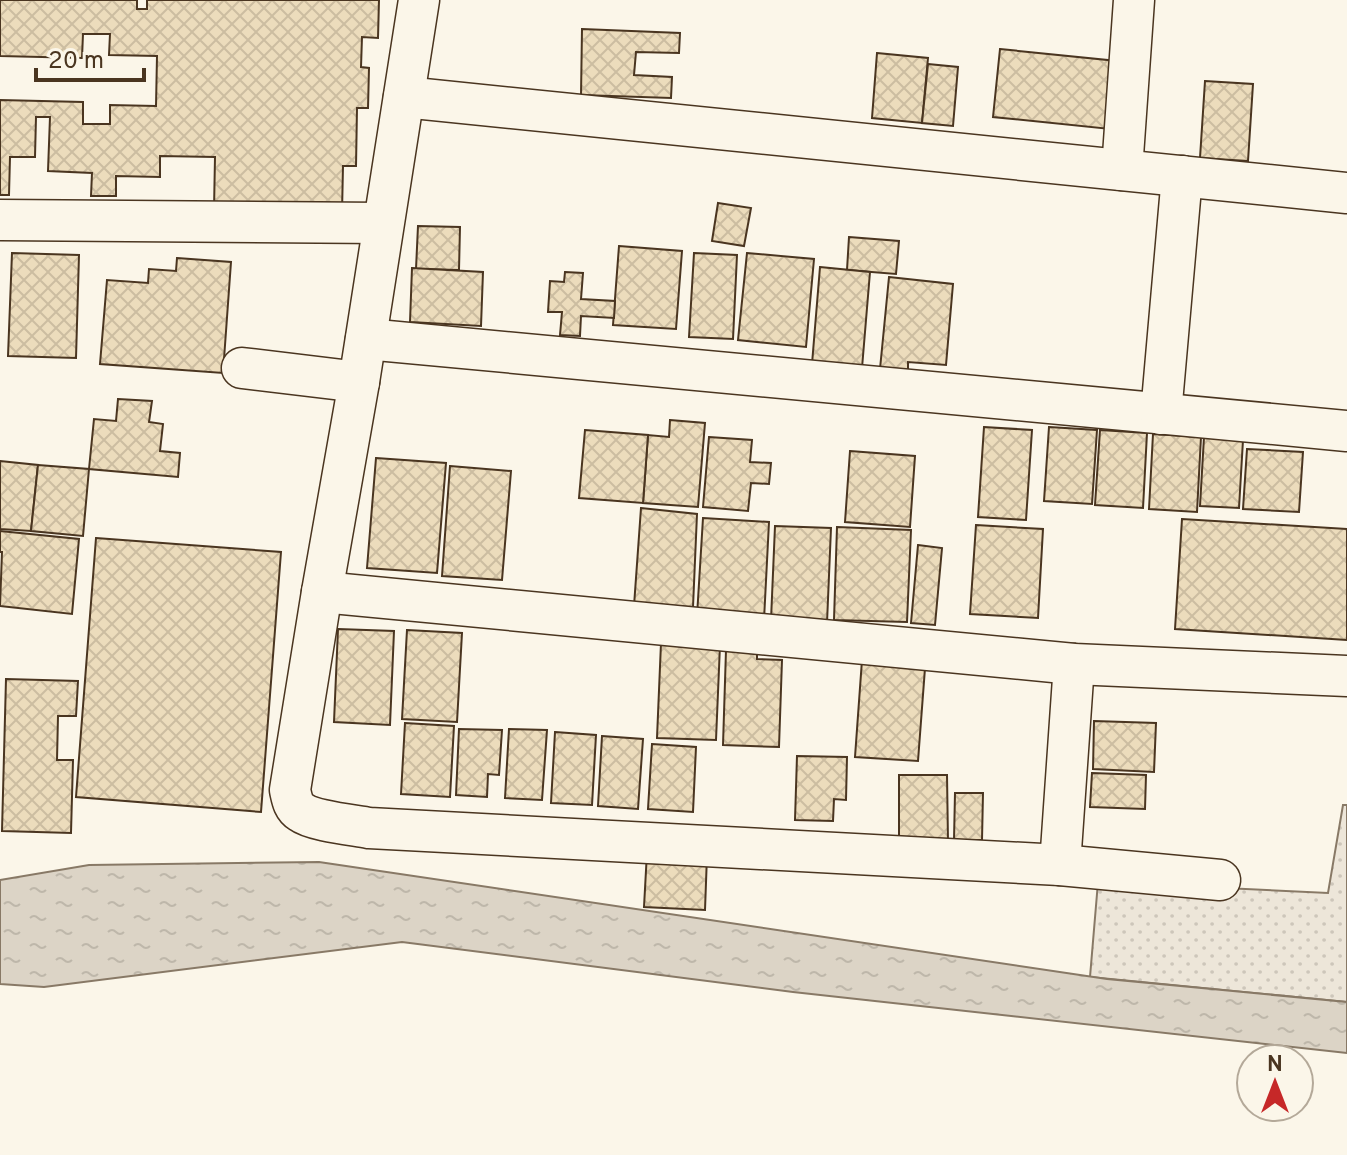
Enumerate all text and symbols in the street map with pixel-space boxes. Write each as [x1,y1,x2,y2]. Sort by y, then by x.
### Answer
scale bar [36,32,144,82]
text: 20 m [48,47,104,77]
north arrow [1235,1043,1315,1123]
text: N [1267,1052,1283,1079]

